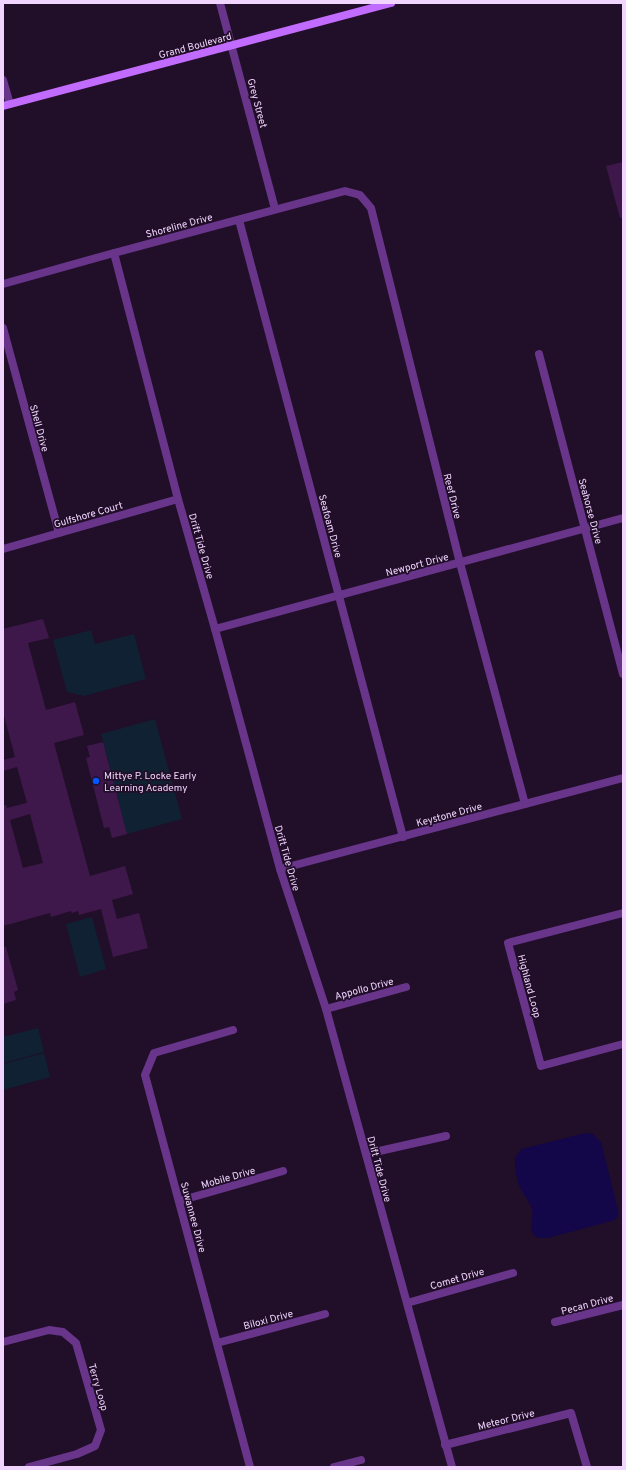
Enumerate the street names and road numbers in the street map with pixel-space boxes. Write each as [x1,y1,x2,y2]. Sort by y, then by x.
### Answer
street label: Grand Boulevard [158,30,233,62]
street label: Grey Street [244,77,269,130]
street label: Shoreline Drive [145,211,214,242]
street label: Shell Drive [26,403,51,453]
street label: Reef Drive [440,472,463,521]
street label: Seahorse Drive [575,477,605,546]
street label: Seafoam Drive [315,493,344,560]
street label: Gulfshore Court [52,499,125,532]
street label: Drift Tide Drive [185,512,216,581]
street label: Newport Drive [384,551,450,580]
street label: Keystone Drive [415,800,484,830]
street label: Drift Tide Drive [271,824,302,893]
street label: Highland Loop [514,953,543,1020]
street label: Appollo Drive [333,975,395,1004]
street label: Drift Tide Drive [363,1135,394,1204]
street label: Mobile Drive [200,1164,257,1192]
street label: Suwannee Drive [177,1181,208,1254]
street label: Comet Drive [429,1266,486,1293]
street label: Pecan Drive [560,1292,615,1319]
street label: Biloxi Drive [242,1308,295,1333]
street label: Terry Loop [85,1362,111,1413]
street label: Meteor Drive [477,1407,536,1434]

